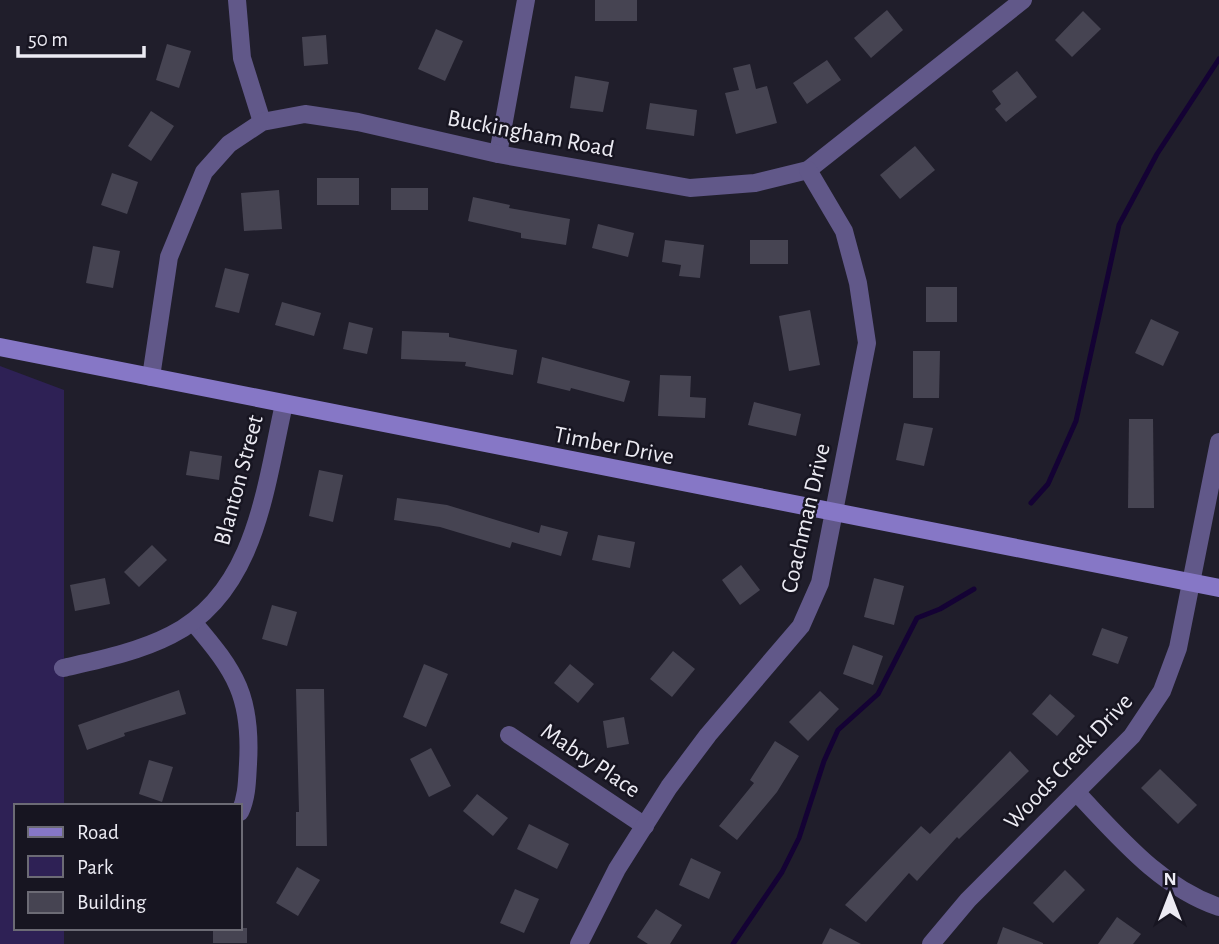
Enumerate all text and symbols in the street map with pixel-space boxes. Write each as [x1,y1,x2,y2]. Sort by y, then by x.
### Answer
scale bar [18,14,144,58]
text: 50 m [28,29,68,50]
street label: Buckingham Road [445,106,616,162]
street label: Blanton Street [210,412,268,548]
street label: Timber Drive [552,423,676,469]
street label: Coachman Drive [777,441,835,595]
street label: Woods Creek Drive [1000,689,1137,834]
street label: Mabry Place [537,719,644,803]
legend [14,804,242,930]
text: Road [77,822,119,843]
text: Park [77,857,114,878]
north arrow [1135,860,1205,930]
text: N [1163,870,1177,889]
text: Building [77,892,147,913]

